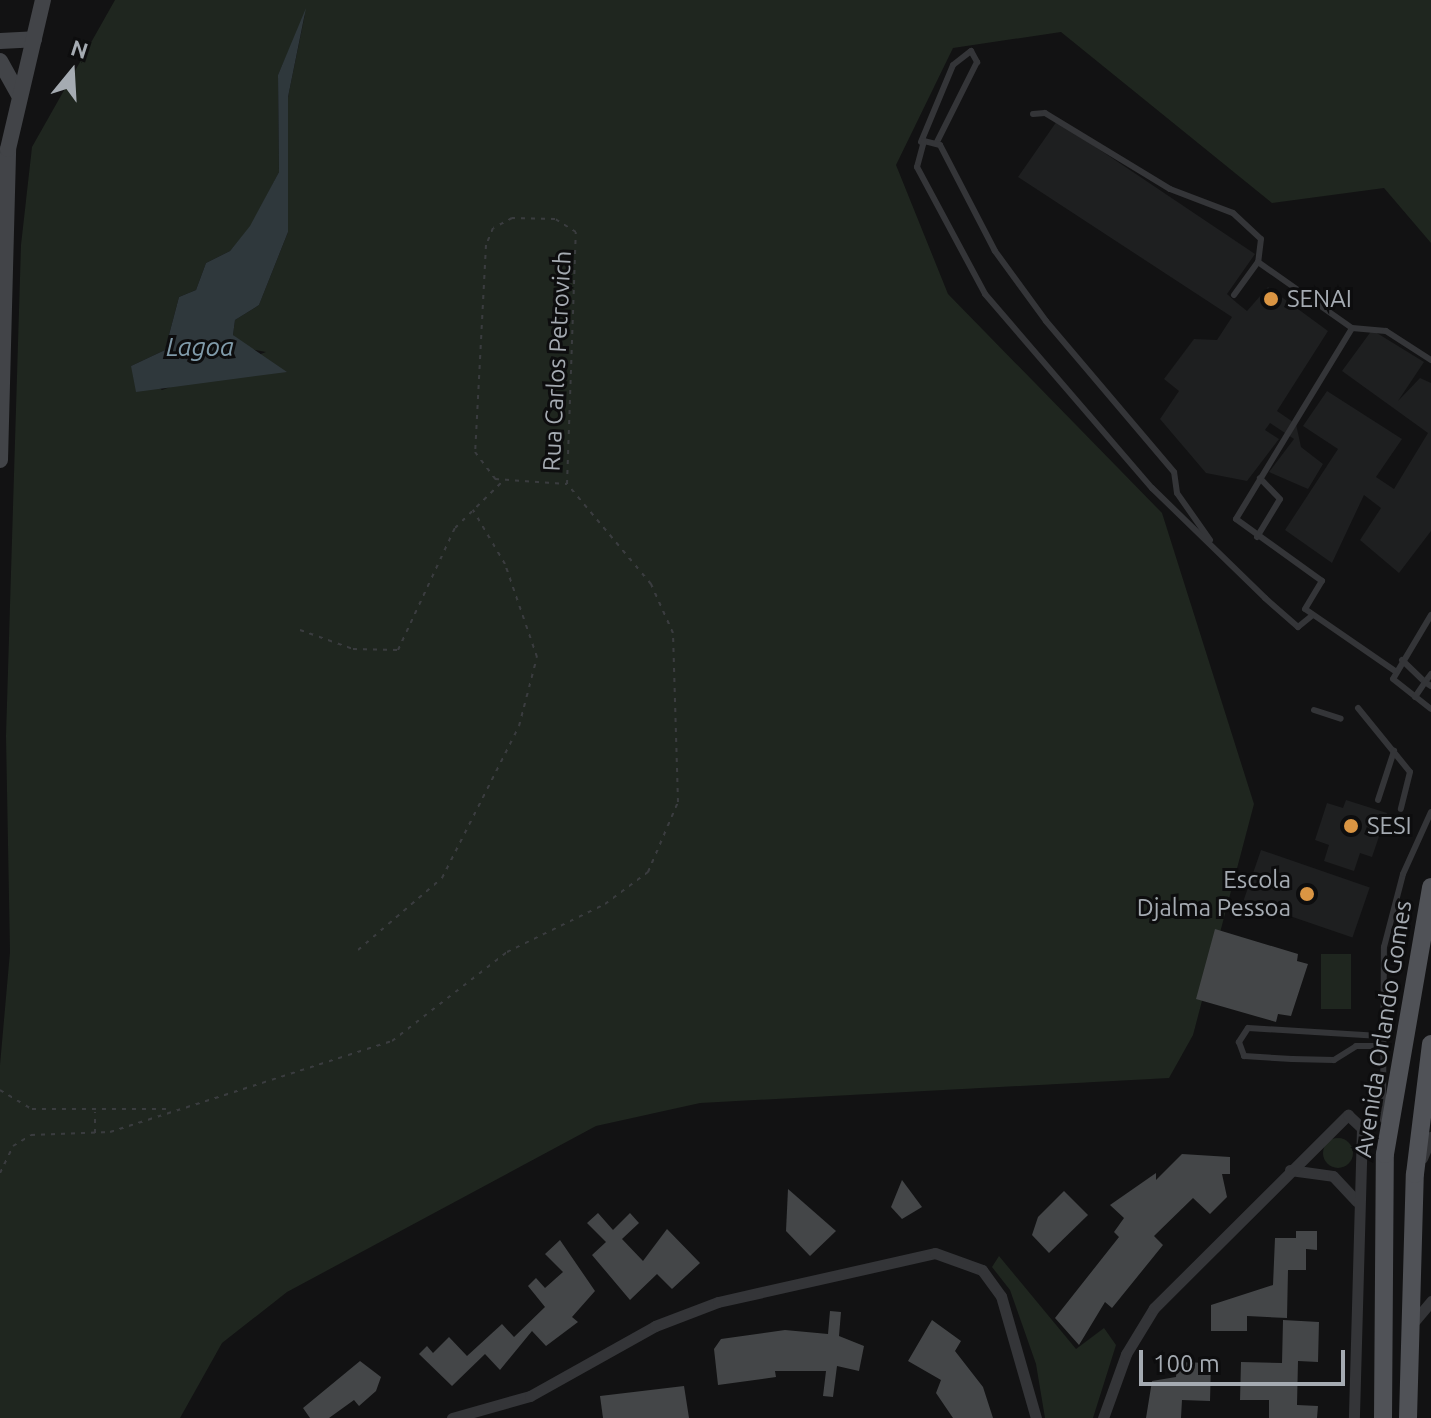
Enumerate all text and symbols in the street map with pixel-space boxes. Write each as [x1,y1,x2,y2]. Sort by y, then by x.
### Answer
north arrow [32,32,112,112]
text: N [68,34,91,63]
street label: Rua Carlos Petrovich [537,250,577,472]
place label: SENAI [1287,285,1352,313]
marker: SENAI [1262,290,1280,308]
water label: Lagoa [166,331,234,363]
place label: SESI [1367,812,1412,840]
marker: SESI [1342,817,1360,835]
place label: Escola Djalma Pessoa [1137,866,1291,922]
marker: Escola Djalma Pessoa [1298,885,1316,903]
street label: Avenida Orlando Gomes [1348,899,1418,1159]
scale bar [1143,1334,1349,1384]
text: 100 m [1153,1350,1220,1377]

